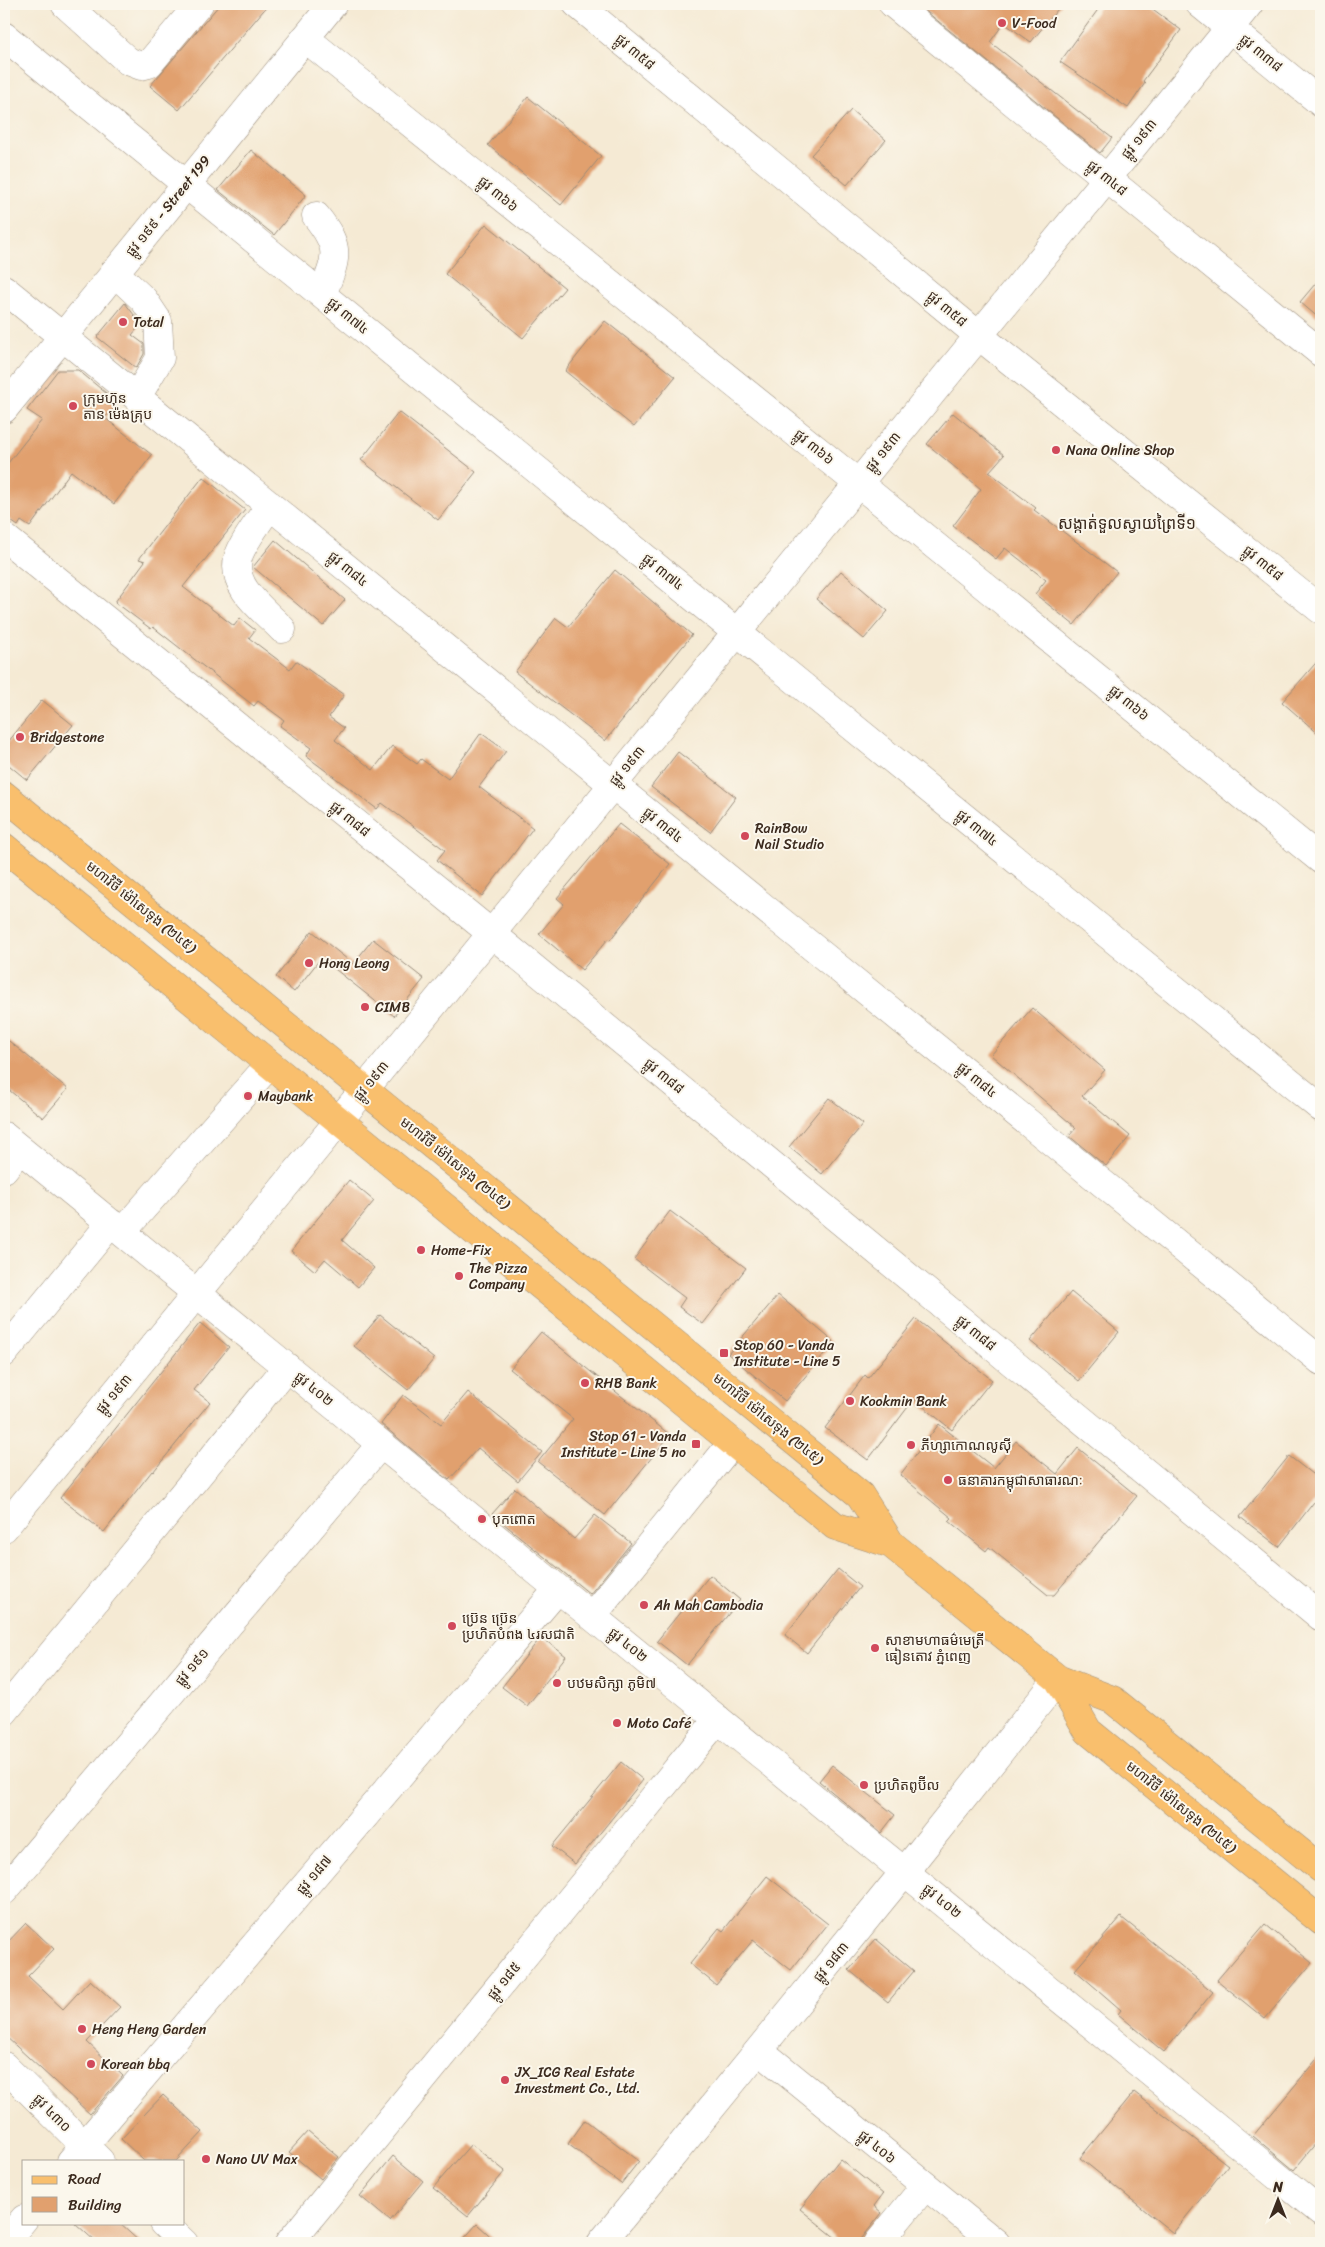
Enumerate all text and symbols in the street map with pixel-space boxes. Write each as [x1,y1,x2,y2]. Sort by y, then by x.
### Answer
place label: V-Food [1012,11,1058,36]
marker: V-Food [996,17,1008,29]
street label: ផ្លូវ ៣៥៨ [609,27,661,77]
street label: ផ្លូវ ៣៣៨ [1234,28,1288,78]
street label: ផ្លូវ ១៩៣ [1115,113,1163,165]
street label: ផ្លូវ ១៩៩ - Street 199 [119,149,217,262]
street label: ផ្លូវ ៣៤៨ [1081,154,1133,202]
street label: ផ្លូវ ៣៦៦ [472,170,524,218]
street label: ផ្លូវ ៣៥៨ [921,284,973,334]
street label: ផ្លូវ ៣៧៤ [321,291,375,341]
place label: Total [133,310,165,335]
marker: Total [117,316,129,328]
place label: ក្រុមហ៊ុន តាន ម៉េងគ្រុប [83,386,152,427]
marker: ក្រុមហ៊ុន តាន ម៉េងគ្រុប [67,400,79,412]
street label: ផ្លូវ ៣៦៦ [788,423,840,471]
street label: ផ្លូវ ១៩៣ [859,426,907,478]
place label: Nana Online Shop [1066,438,1175,463]
marker: Nana Online Shop [1050,444,1062,456]
district label: សង្កាត់ទួលស្វាយព្រៃទី១ [1058,509,1196,538]
street label: ផ្លូវ ៣៥៨ [1237,539,1289,587]
street label: ផ្លូវ ៣៨៤ [322,545,374,593]
street label: ផ្លូវ ៣៧៤ [636,547,690,597]
street label: ផ្លូវ ៣៦៦ [1103,679,1155,727]
place label: Bridgestone [30,725,104,750]
marker: Bridgestone [14,731,26,743]
street label: ផ្លូវ ១៩៣ [603,740,651,792]
street label: ផ្លូវ ៣៨៨ [324,795,376,843]
street label: ផ្លូវ ៣៨៤ [637,801,689,849]
street label: ផ្លូវ ៣៧៤ [950,803,1004,853]
place label: RainBow Nail Studio [755,816,824,857]
marker: RainBow Nail Studio [739,830,751,842]
street label: មហាវិថី ម៉ៅសេទុង (២៤៥) [80,854,203,960]
place label: Hong Leong [319,951,390,976]
marker: Hong Leong [303,957,315,969]
place label: CIMB [375,995,410,1020]
marker: CIMB [359,1001,371,1013]
street label: ផ្លូវ ៣៨៨ [638,1052,690,1100]
street label: ផ្លូវ ១៩៣ [347,1055,395,1107]
street label: ផ្លូវ ៣៨៤ [951,1056,1003,1104]
place label: Maybank [258,1084,314,1109]
marker: Maybank [242,1090,254,1102]
street label: មហាវិថី ម៉ៅសេទុង (២៤៥) [394,1110,517,1216]
place label: Home-Fix [431,1238,492,1263]
marker: Home-Fix [415,1244,427,1256]
place label: The Pizza Company [469,1256,527,1297]
marker: The Pizza Company [453,1270,465,1282]
street label: ផ្លូវ ៣៨៨ [950,1309,1002,1357]
place label: Stop 60 - Vanda Institute - Line 5 [733,1333,841,1374]
marker: Stop 60 - Vanda Institute - Line 5 [718,1347,730,1359]
street label: ផ្លូវ ៤០២ [288,1365,340,1413]
street label: មហាវិថី ម៉ៅសេទុង (២៤៥) [707,1366,830,1472]
street label: ផ្លូវ ១៩៣ [89,1368,139,1420]
place label: RHB Bank [595,1371,657,1396]
marker: RHB Bank [579,1377,591,1389]
place label: Kookmin Bank [860,1389,947,1414]
marker: Kookmin Bank [844,1395,856,1407]
place label: Stop 61 - Vanda Institute - Line 5 no [560,1424,687,1465]
place label: ភីហ្សាកោណលូស៊ី [921,1433,1011,1458]
marker: Stop 61 - Vanda Institute - Line 5 no [690,1438,702,1450]
marker: ភីហ្សាកោណលូស៊ី [905,1439,917,1451]
place label: ធនាគារកម្ពុជាសាធារណៈ [958,1468,1083,1493]
marker: ធនាគារកម្ពុជាសាធារណៈ [942,1474,954,1486]
place label: បុកពោត [492,1507,536,1532]
marker: បុកពោត [476,1513,488,1525]
place label: Ah Mah Cambodia [653,1593,764,1618]
marker: Ah Mah Cambodia [638,1599,650,1611]
place label: ប្រ៊េន ប្រ៊េន ប្រហិតបំពង ៤រសជាតិ [462,1606,575,1647]
marker: ប្រ៊េន ប្រ៊េន ប្រហិតបំពង ៤រសជាតិ [446,1620,458,1632]
street label: ផ្លូវ ៤០២ [602,1621,654,1669]
place label: សាខាមហាធម៌មេត្រី ធៀនតោវ ភ្នំពេញ [885,1628,984,1669]
street label: ផ្លូវ ១៩១ [168,1642,216,1692]
marker: សាខាមហាធម៌មេត្រី ធៀនតោវ ភ្នំពេញ [869,1642,881,1654]
place label: បឋមសិក្សា ភូមិ៧ [567,1671,656,1696]
marker: បឋមសិក្សា ភូមិ៧ [551,1677,563,1689]
place label: Moto Café [627,1711,691,1736]
marker: Moto Café [611,1717,623,1729]
street label: មហាវិថី ម៉ៅសេទុង (២៤៥) [1120,1754,1243,1860]
place label: ប្រហិតពូប៊ីល [874,1773,940,1798]
marker: ប្រហិតពូប៊ីល [858,1779,870,1791]
street label: ផ្លូវ ១៨៧ [290,1849,338,1901]
street label: ផ្លូវ ៤០២ [916,1877,968,1925]
street label: ផ្លូវ ១៨៣ [807,1936,855,1988]
street label: ផ្លូវ ១៨៥ [481,1956,527,2006]
place label: Heng Heng Garden [92,2017,207,2042]
marker: Heng Heng Garden [76,2023,88,2035]
place label: Korean bbq [101,2052,170,2077]
marker: Korean bbq [85,2058,97,2070]
place label: JX_ICG Real Estate Investment Co., Ltd. [514,2060,640,2101]
marker: JX_ICG Real Estate Investment Co., Ltd. [499,2074,511,2086]
street label: ផ្លូវ ៤៣០ [27,2088,77,2138]
street label: ផ្លូវ ៤០៦ [852,2124,902,2170]
place label: Nano UV Max [216,2147,299,2172]
marker: Nano UV Max [200,2153,212,2165]
legend [22,2160,185,2224]
text: Road [68,2166,101,2192]
north arrow [1252,2174,1302,2224]
text: N [1272,2175,1283,2200]
text: Building [68,2192,122,2218]

